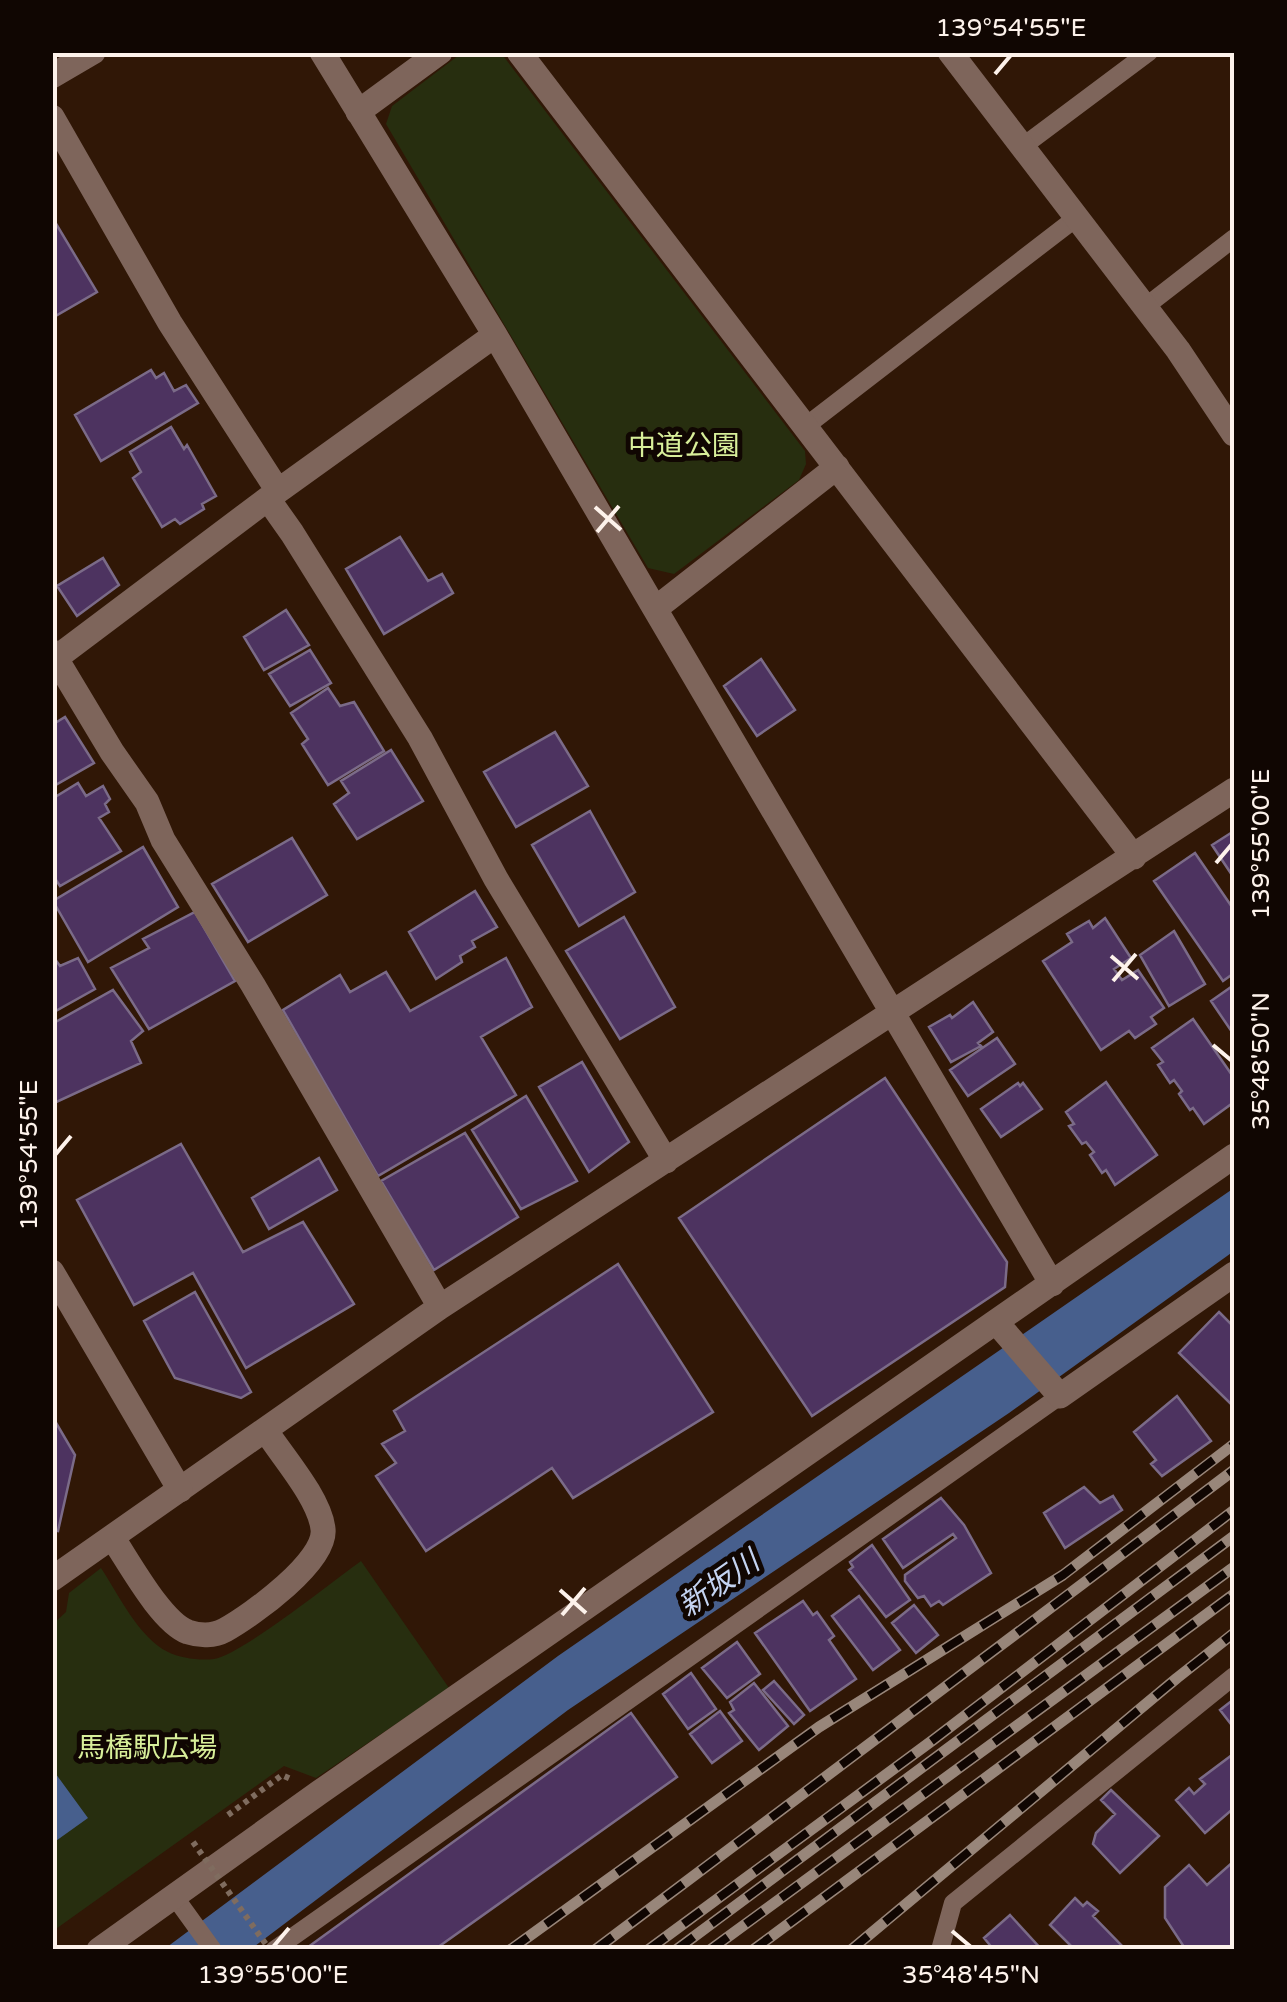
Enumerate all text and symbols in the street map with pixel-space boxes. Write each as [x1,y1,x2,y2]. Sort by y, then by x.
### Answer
text: 139°54'55"E [935,13,1087,43]
park label: 中道公園 [628,429,740,463]
text: 139°55'00"E [1246,768,1276,920]
text: 35°48'50"N [1246,992,1276,1130]
text: 139°54'55"E [14,1079,44,1231]
water label: 新坂川 [672,1541,769,1625]
park label: 馬橋駅広場 [77,1731,217,1765]
text: 139°55'00"E [197,1960,349,1990]
text: 35°48'45"N [902,1960,1040,1990]

